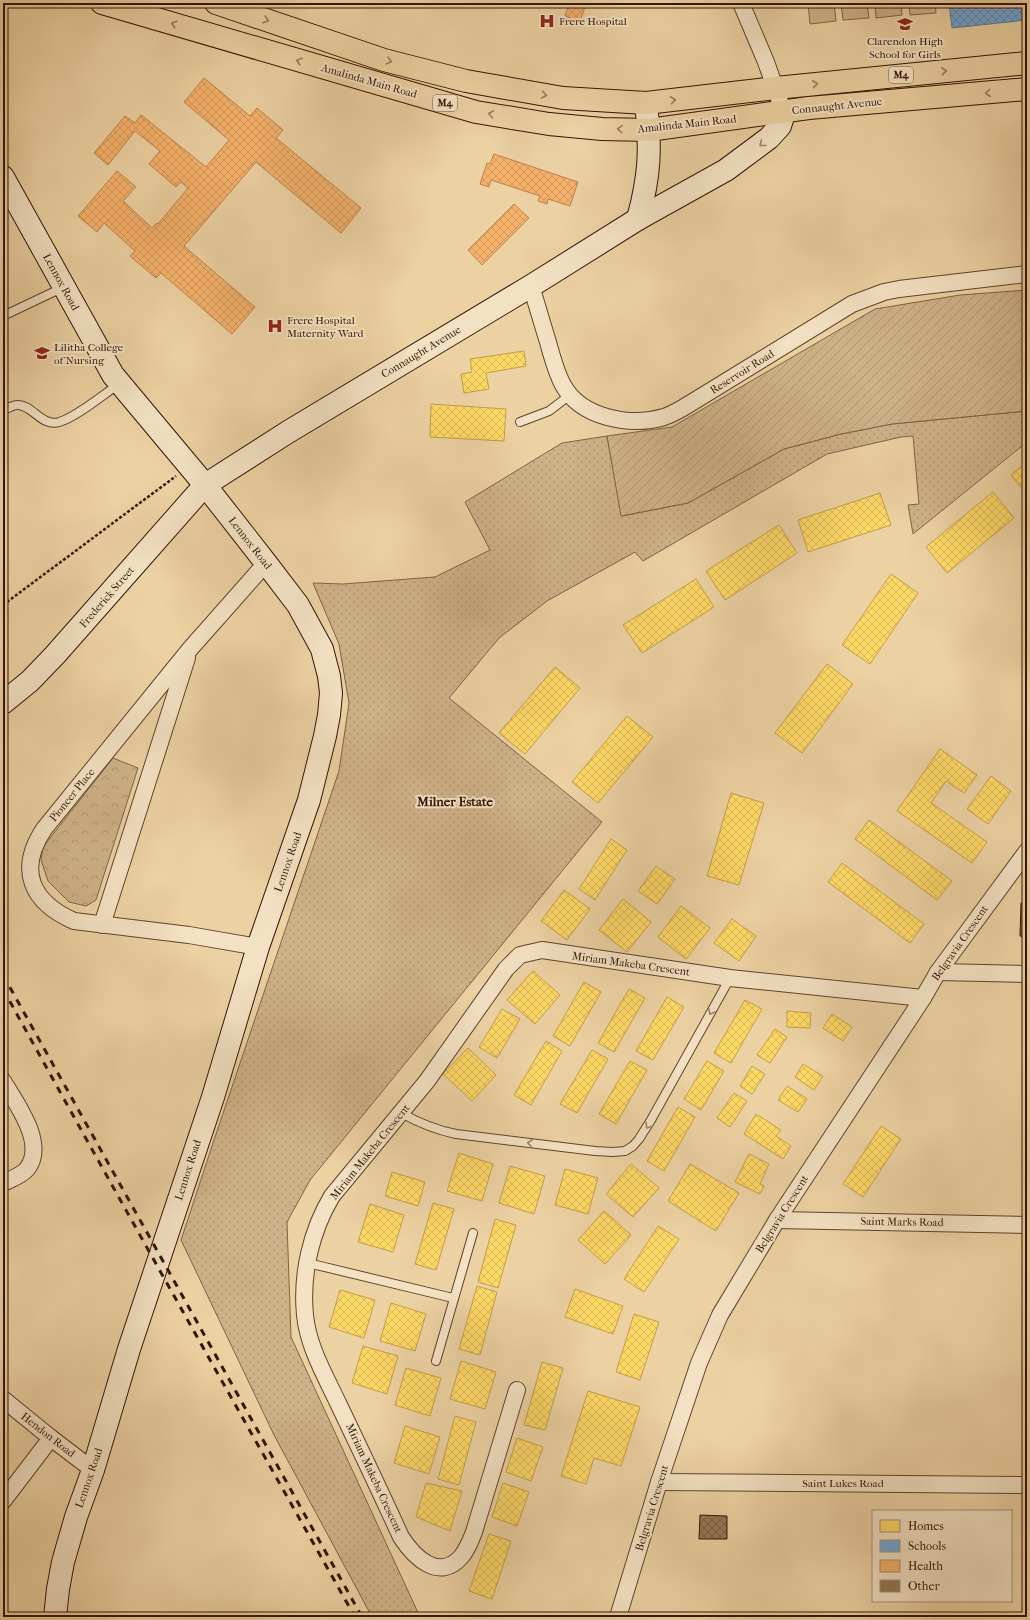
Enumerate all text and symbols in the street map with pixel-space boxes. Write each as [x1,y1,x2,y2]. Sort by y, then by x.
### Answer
hospital icon: Frere Hospital [538,12,556,30]
one-way arrow [263,15,270,24]
place label: Frere Hospital [559,15,627,28]
school or university icon: Clarendon High School for Girls [896,15,914,33]
one-way arrow [171,20,178,29]
place label: Clarendon High School for Girls [867,35,944,61]
one-way arrow [386,56,393,65]
one-way arrow [296,57,303,66]
street label: Amalinda Main Road [319,61,419,101]
road number: M4 [889,67,913,83]
one-way arrow [941,67,947,76]
one-way arrow [812,80,818,89]
one-way arrow [985,88,991,97]
one-way arrow [541,90,547,99]
road number: M4 [433,95,457,111]
street label: Connaught Avenue [791,95,883,117]
one-way arrow [670,96,676,105]
one-way arrow [488,111,494,119]
street label: Amalinda Main Road [636,112,738,136]
one-way arrow [617,125,623,133]
one-way arrow [760,139,767,146]
street label: Lennox Road [40,251,82,313]
place label: Frere Hospital Maternity Ward [287,314,365,340]
hospital icon: Frere Hospital Maternity Ward [266,317,284,335]
street label: Connaught Avenue [379,323,464,381]
place label: Lilitha College of Nursing [54,341,124,367]
school or university icon: Lilitha College of Nursing [33,344,51,362]
street label: Reservoir Road [708,347,777,397]
street label: Lennox Road [226,514,275,573]
street label: Frederick Street [77,564,137,630]
street label: Pioneer Place [47,765,98,824]
district label: Milner Estate [416,794,494,809]
street label: Lennox Road [272,829,305,894]
street label: Belgravia Crescent [929,903,991,983]
street label: Miriam Makeba Crescent [571,949,691,979]
one-way arrow [708,1008,716,1015]
street label: Miriam Makeba Crescent [327,1102,413,1202]
one-way arrow [645,1122,653,1129]
street label: Lennox Road [172,1137,204,1202]
one-way arrow [527,1139,533,1148]
street label: Belgravia Crescent [753,1173,811,1255]
street label: Saint Marks Road [860,1215,945,1229]
street label: Hendon Road [18,1410,78,1461]
street label: Miriam Makeba Crescent [343,1421,405,1535]
street label: Lennox Road [73,1445,106,1510]
street label: Belgravia Crescent [633,1463,671,1553]
street label: Saint Lukes Road [802,1477,885,1490]
legend [872,1510,1012,1602]
text: Homes [908,1519,944,1533]
text: Schools [908,1539,947,1553]
text: Health [908,1559,943,1573]
text: Other [908,1579,940,1593]

